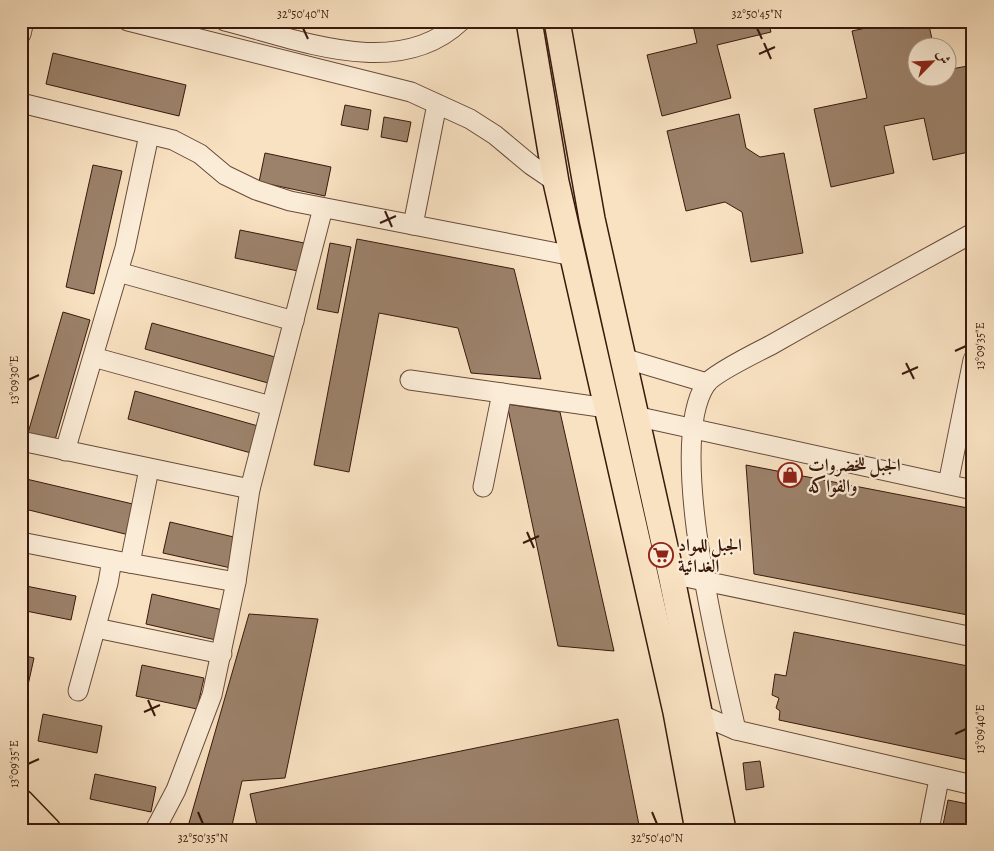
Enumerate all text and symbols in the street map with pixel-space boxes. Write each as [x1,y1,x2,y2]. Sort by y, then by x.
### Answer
text: 32°50'40"N [277,6,329,22]
text: 32°50'45"N [732,6,783,22]
north arrow [906,38,956,88]
text: ش [932,47,955,67]
text: 13°09'35"E [972,322,988,370]
text: 13°09'30"E [6,356,22,404]
place label: الجبل للخضروات والفواكه [808,453,901,498]
shop icon: الجبل للخضروات والفواكه [777,462,803,488]
place label: الجبل للمواد الغدائية [678,533,742,578]
supermarket icon: الجبل للمواد الغدائية [648,542,674,568]
text: 13°09'40"E [972,704,988,754]
text: 13°09'35"E [6,740,22,788]
text: 32°50'35"N [178,830,229,846]
text: 32°50'40"N [631,830,683,846]

